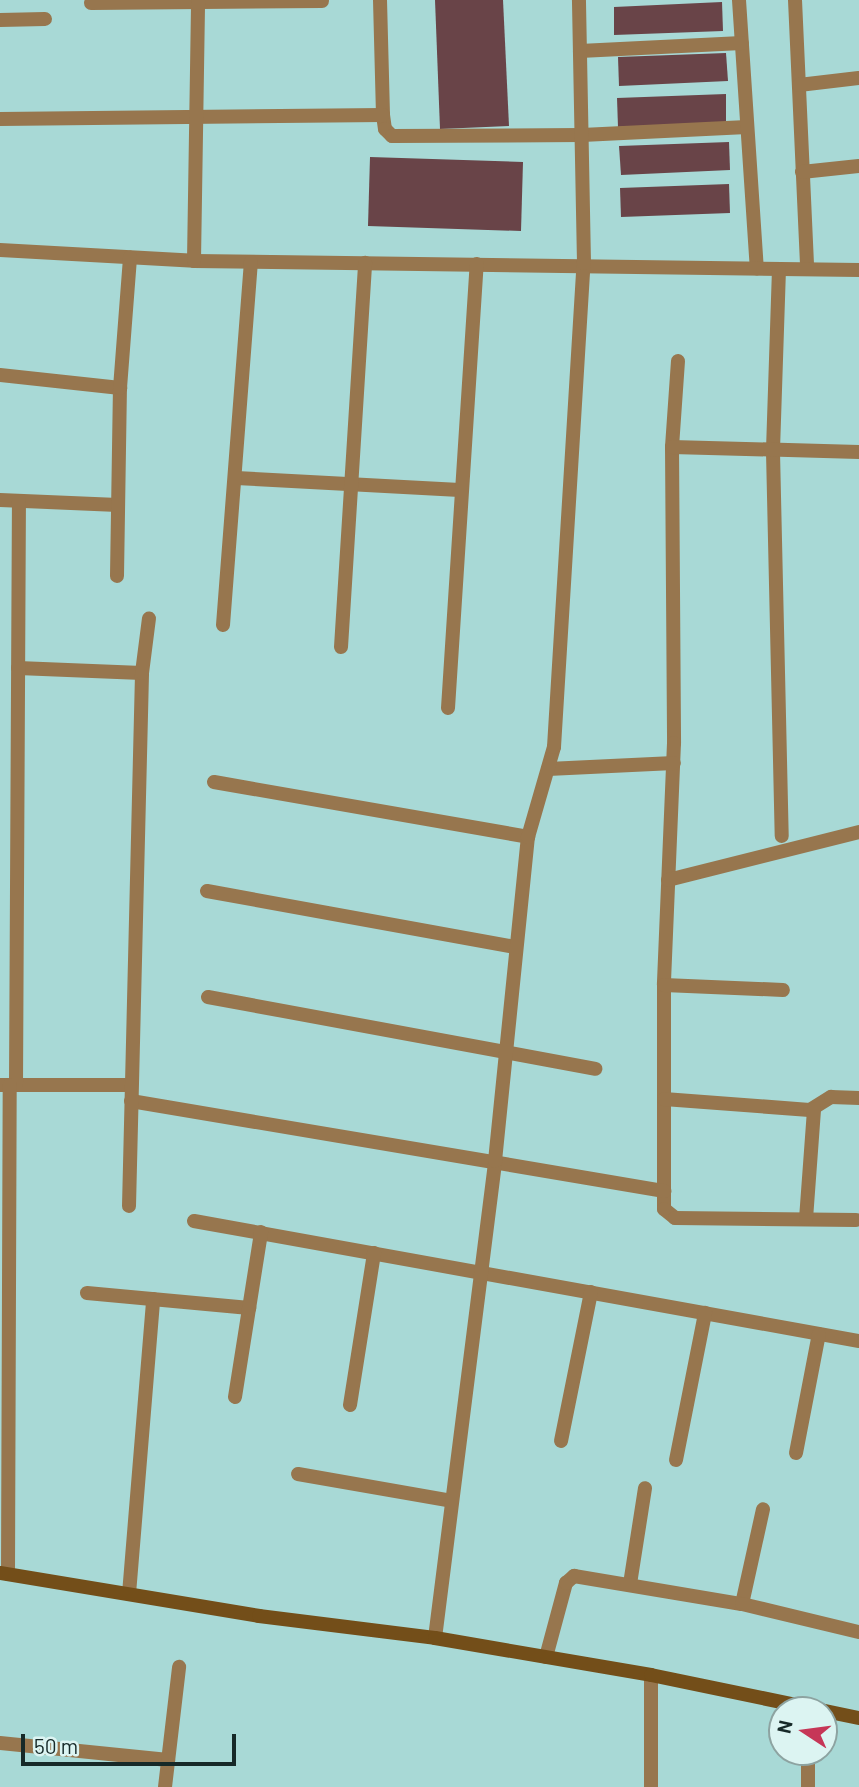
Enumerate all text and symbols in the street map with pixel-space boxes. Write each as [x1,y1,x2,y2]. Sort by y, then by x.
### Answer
north arrow [768,1696,838,1766]
text: N [771,1718,797,1735]
scale bar [24,1720,240,1764]
text: 50 m [34,1733,78,1758]

